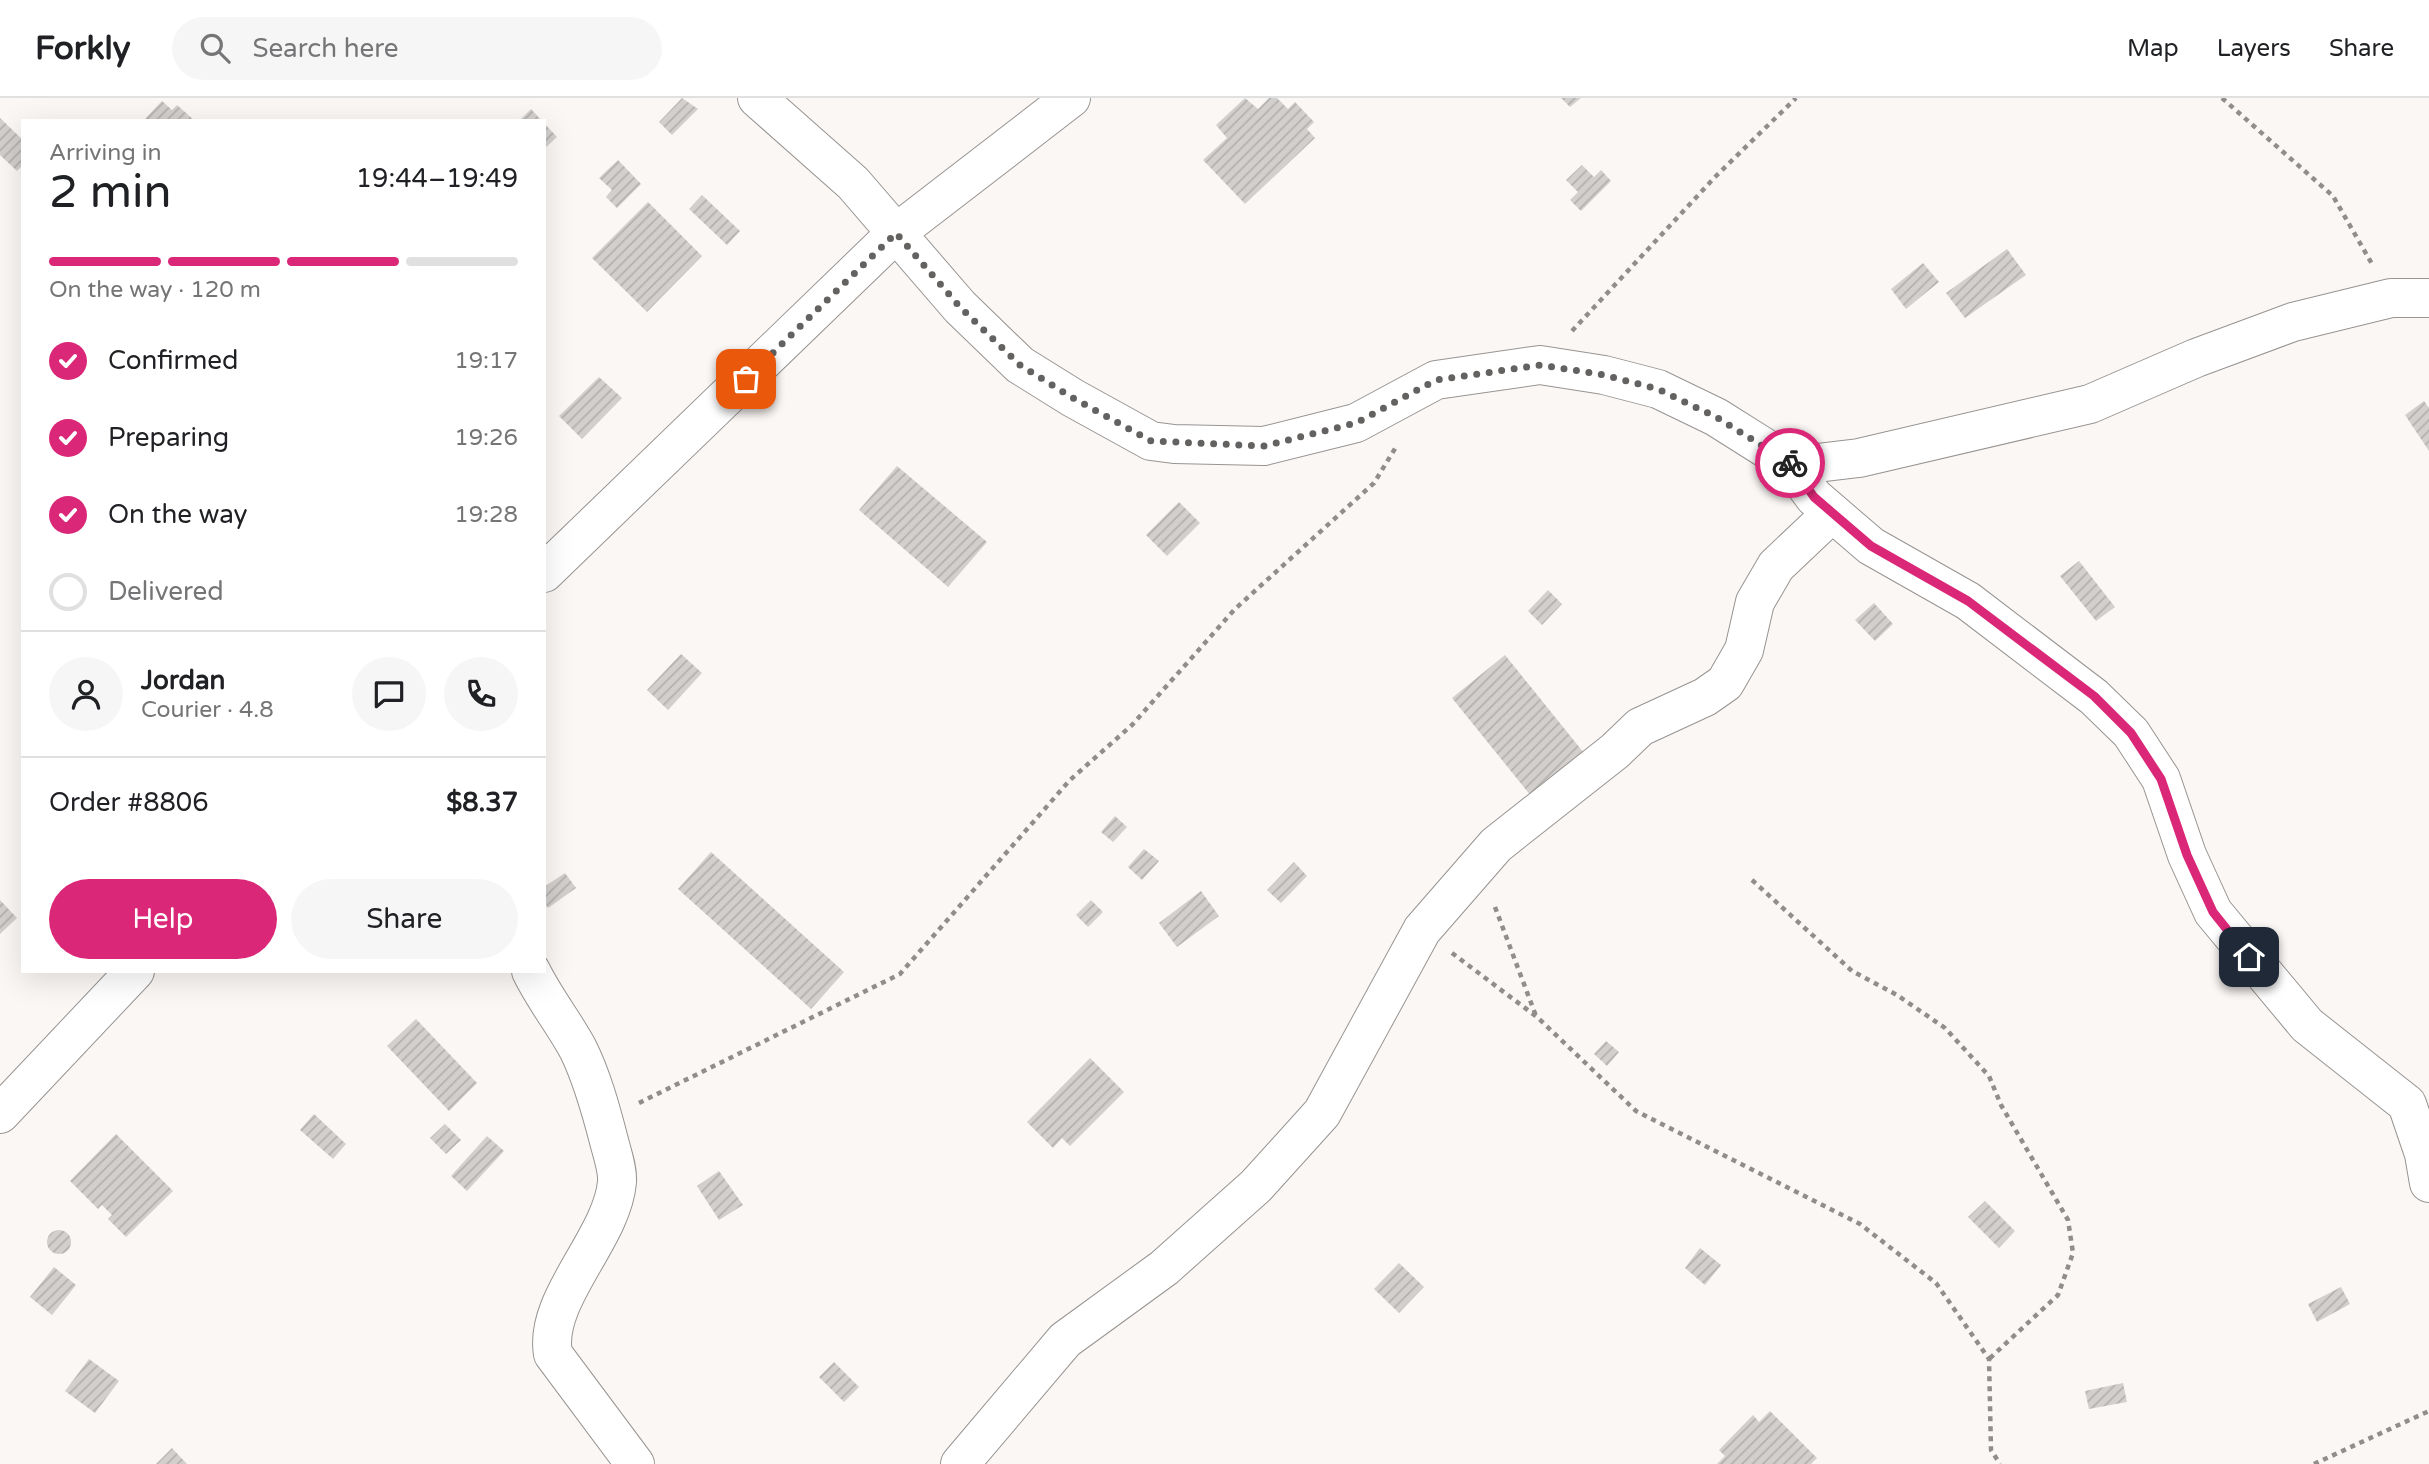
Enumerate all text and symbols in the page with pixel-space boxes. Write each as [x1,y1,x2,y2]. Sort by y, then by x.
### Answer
search box [172,17,662,80]
text: Forkly [35,29,130,68]
icon: search [196,29,234,67]
text: Search here [252,33,399,64]
text: Map [2127,34,2179,63]
text: Layers [2217,34,2291,63]
text: Share [2329,34,2394,63]
text: Arriving in [49,139,162,167]
text: 19:44–19:49 [356,163,518,194]
text: 2 min [49,165,172,220]
text: On the way · 120 m [49,276,261,304]
icon: check [49,342,87,380]
text: Confirmed [108,345,238,376]
text: 19:17 [454,347,518,375]
pin [716,349,776,409]
icon: bag [727,360,765,398]
icon: check [49,419,87,457]
text: Preparing [108,422,229,453]
text: 19:26 [454,424,518,452]
courier [1755,428,1825,498]
icon: bike [1771,444,1809,482]
icon: check [49,496,87,534]
text: On the way [108,499,248,530]
text: 19:28 [454,501,518,529]
text: Delivered [108,576,224,607]
button: person [49,657,123,731]
button: chat [352,657,426,731]
button: phone [444,657,518,731]
text: Jordan [141,665,225,696]
text: Courier · 4.8 [141,696,274,724]
text: Order #8806 [49,787,209,818]
text: $8.37 [446,787,518,818]
button: Help [49,879,277,959]
button: Share [291,879,518,959]
pin [2219,927,2279,987]
icon: home [2230,938,2268,976]

